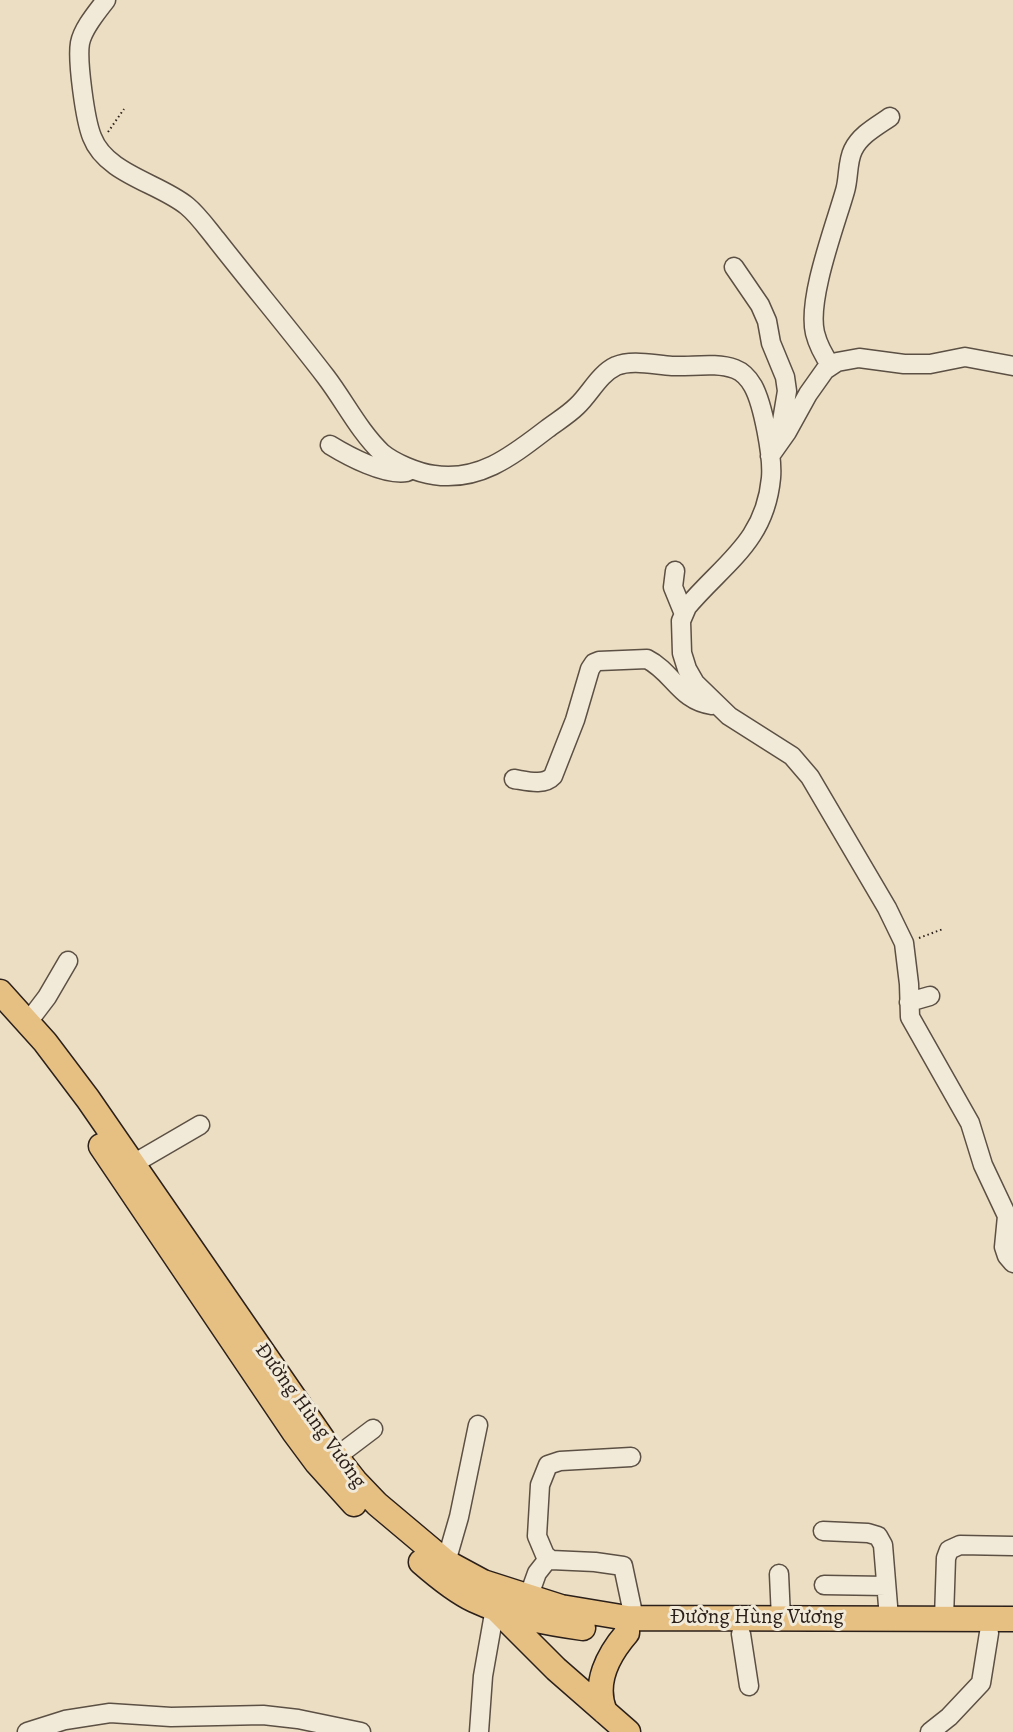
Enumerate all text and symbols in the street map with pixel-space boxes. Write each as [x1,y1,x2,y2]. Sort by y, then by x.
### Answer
street label: Đường Hùng Vương [249,1338,371,1494]
street label: Đường Hùng Vương [670,1605,844,1631]

